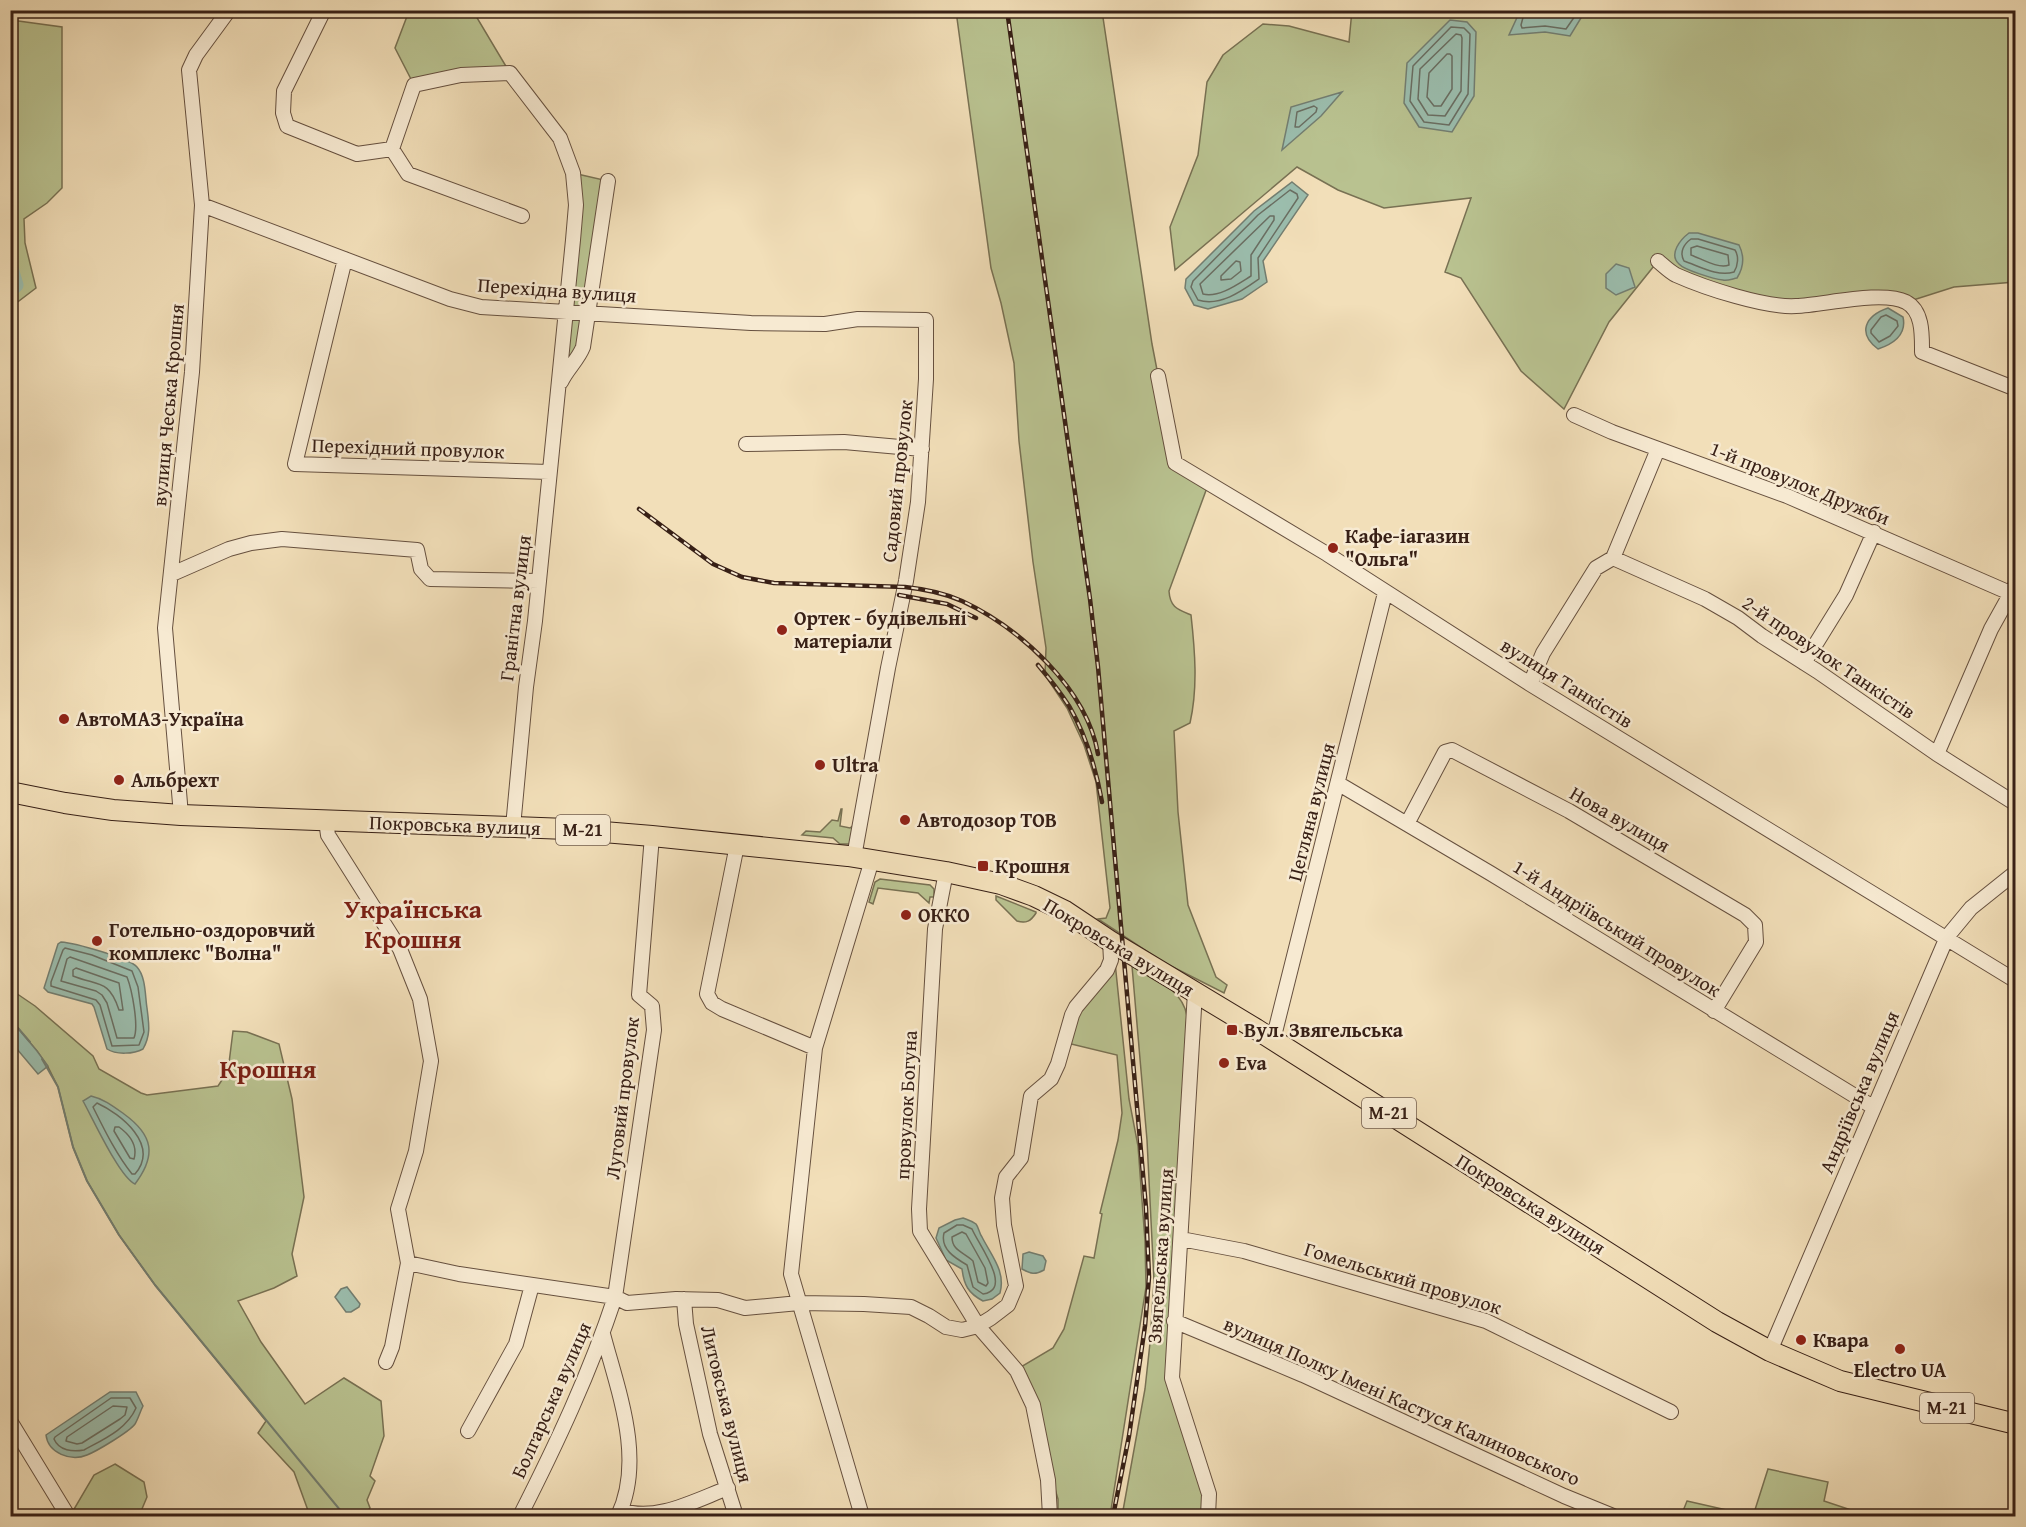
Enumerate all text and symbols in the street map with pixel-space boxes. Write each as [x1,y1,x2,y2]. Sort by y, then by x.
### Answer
street label: Перехідна вулиця [477,269,637,310]
street label: вулиця Чеська Крошня [144,302,191,507]
street label: Садовий провулок [874,398,920,564]
street label: Перехідний провулок [311,430,505,465]
street label: 1-й провулок Дружби [1706,433,1895,532]
place label: Кафе-іагазин "Ольга" [1345,521,1470,573]
street label: Гранітна вулиця [491,533,538,683]
marker: Кафе-іагазин "Ольга" [1326,541,1340,555]
street label: 2-й провулок Танкістів [1737,588,1922,725]
place label: Ортек - будівельні матеріали [794,603,967,655]
marker: Ортек - будівельні матеріали [775,623,789,637]
street label: вулиця Танкістів [1496,630,1639,735]
place label: АвтоМАЗ-Україна [76,704,245,733]
marker: АвтоМАЗ-Україна [57,712,71,726]
street label: Цегляна вулиця [1279,740,1342,884]
place label: Ultra [832,750,879,779]
marker: Ultra [813,758,827,772]
place label: Альбрехт [131,765,219,794]
marker: Альбрехт [112,773,126,787]
street label: Нова вулиця [1565,778,1676,859]
place label: Автодозор ТОВ [917,805,1057,834]
street label: Покровська вулиця [369,807,541,842]
marker: Автодозор ТОВ [898,813,912,827]
road number: М-21 [556,815,610,845]
place label: Крошня [995,851,1070,880]
street label: 1-й Андріївський провулок [1508,852,1727,1004]
marker: Крошня [976,859,990,873]
district label: Українська Крошня [344,889,483,958]
street label: Покровська вулиця [1038,890,1200,1003]
place label: ОККО [918,900,970,929]
marker: ОККО [899,908,913,922]
place label: Готельно-оздоровчий комплекс "Волна" [109,915,315,967]
marker: Готельно-оздоровчий комплекс "Волна" [90,934,104,948]
street label: Андріївська вулиця [1811,1006,1906,1178]
street label: Луговий провулок [597,1015,646,1181]
place label: Вул. Звягельська [1244,1015,1404,1044]
marker: Вул. Звягельська [1225,1023,1239,1037]
street label: провулок Богуна [887,1029,924,1180]
place label: Eva [1236,1048,1268,1077]
district label: Крошня [219,1049,317,1088]
marker: Eva [1217,1056,1231,1070]
road number: М-21 [1362,1098,1416,1128]
street label: Покровська вулиця [1451,1146,1612,1261]
street label: Звягельська вулиця [1139,1167,1180,1345]
street label: Гомельський провулок [1301,1234,1506,1321]
street label: вулиця Полку Імені Кастуся Калиновського [1219,1309,1585,1493]
street label: Болгарська вулиця [503,1317,598,1483]
street label: Литовська вулиця [694,1322,761,1486]
place label: Квара [1813,1325,1869,1354]
marker: Квара [1794,1333,1808,1347]
marker: Electro UA [1893,1342,1907,1356]
place label: Electro UA [1854,1355,1947,1384]
road number: М-21 [1920,1393,1974,1423]

